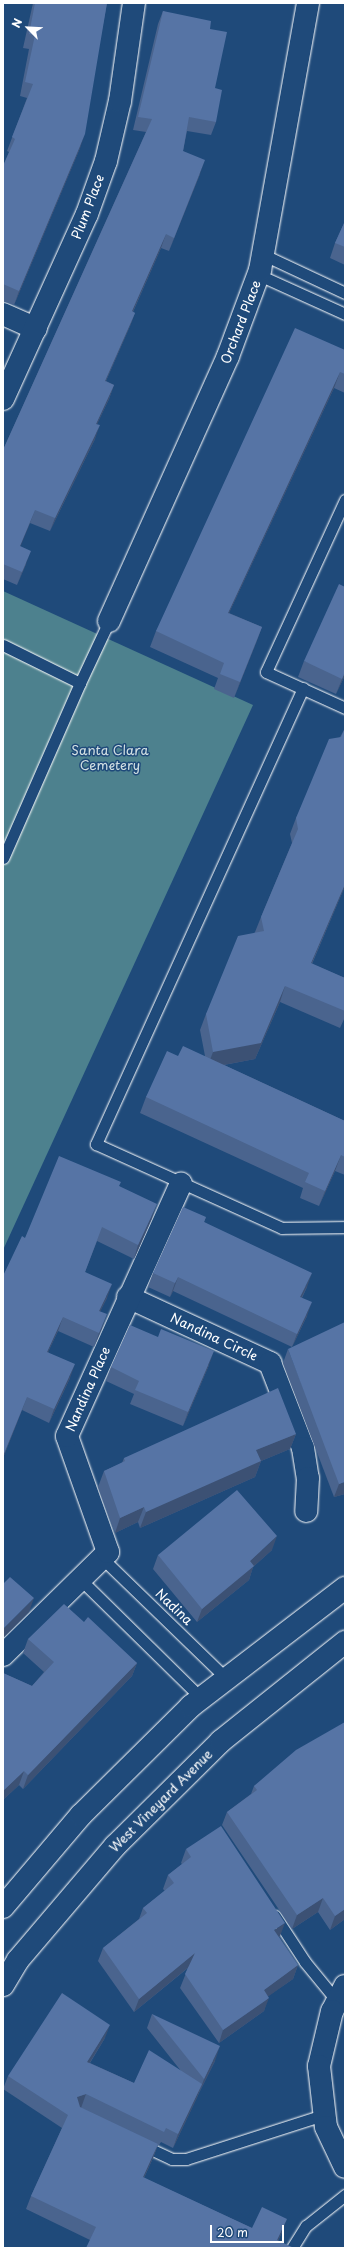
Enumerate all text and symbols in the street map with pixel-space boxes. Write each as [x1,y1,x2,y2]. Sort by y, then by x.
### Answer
north arrow [8,8,48,48]
text: N [7,15,26,30]
street label: Plum Place [69,172,107,242]
street label: Orchard Place [218,277,264,367]
park label: Santa Clara Cemetery [72,743,148,774]
street label: Nandina Circle [168,1310,260,1364]
street label: Nandina Place [62,1344,114,1434]
street label: Nadina [152,1586,196,1628]
street label: West Vineyard Avenue [106,1746,216,1856]
scale bar [212,2217,286,2243]
text: 20 m [217,2223,248,2241]

